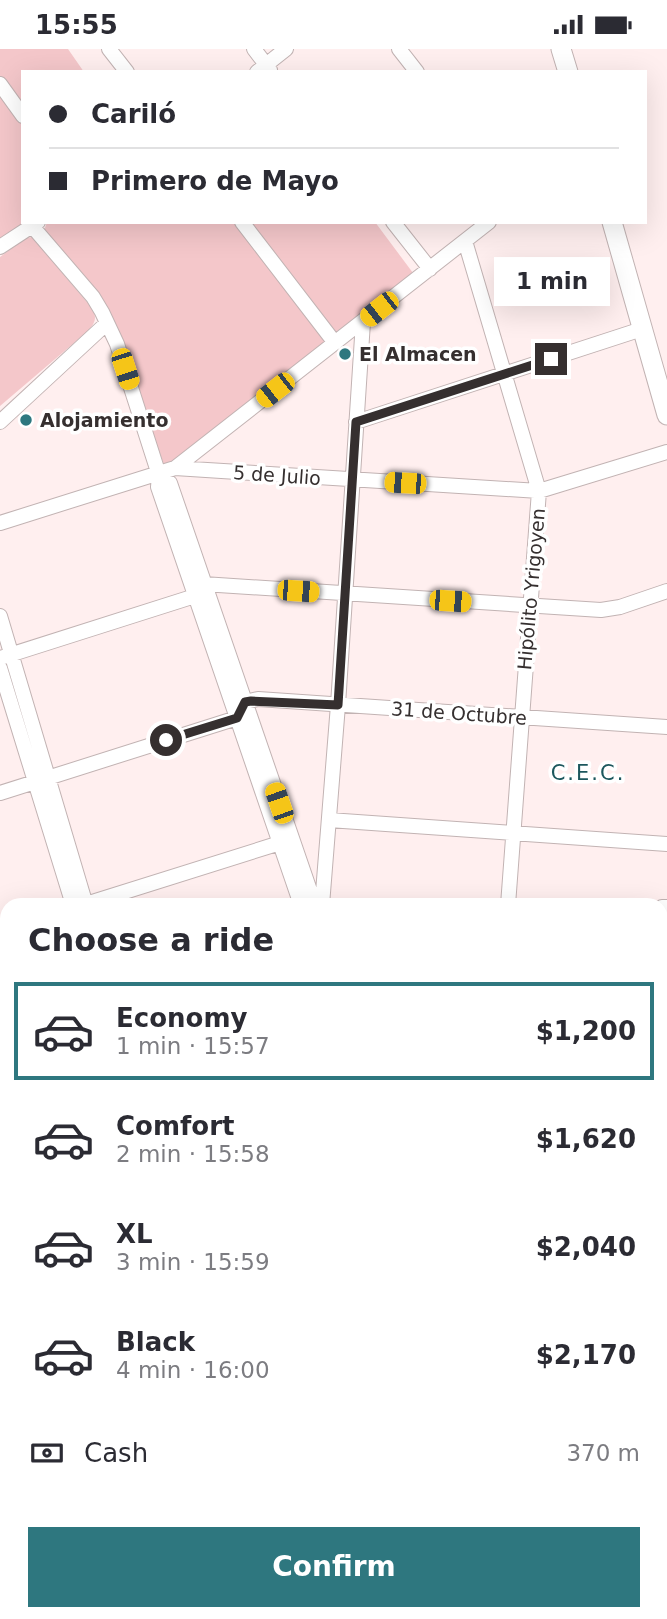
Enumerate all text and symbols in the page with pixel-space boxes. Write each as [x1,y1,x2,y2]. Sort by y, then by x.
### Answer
text: 15:55 [35,10,118,40]
text: Cariló [91,99,176,129]
text: Primero de Mayo [91,166,339,196]
callout: 1 min [493,257,609,307]
text: 1 min [516,268,588,294]
car [356,288,403,330]
place label: El Almacen [359,343,477,365]
route end [535,343,567,375]
car [109,346,142,392]
marker: El Almacen [337,346,353,362]
car [252,369,299,411]
place label: Alojamiento [40,409,168,431]
marker: Alojamiento [18,412,34,428]
street label: 5 de Julio [232,461,322,489]
car [384,471,427,495]
street label: Hipólito Yrigoyen [513,507,549,671]
car [277,579,320,603]
car [429,589,472,613]
street label: 31 de Octubre [390,697,528,729]
route start [150,724,182,756]
district label: C.E.C. [551,761,625,785]
car [263,780,296,826]
text: Choose a ride [28,921,274,959]
icon: car [32,1000,95,1063]
text: Economy [116,1003,247,1033]
text: $1,200 [536,1016,636,1046]
text: 1 min · 15:57 [116,1033,270,1059]
icon: car [32,1108,95,1171]
text: Comfort [116,1111,234,1141]
text: $1,620 [536,1124,636,1154]
text: 2 min · 15:58 [116,1141,270,1167]
icon: car [32,1216,95,1279]
text: XL [116,1219,153,1249]
text: $2,040 [536,1232,636,1262]
text: 3 min · 15:59 [116,1249,270,1275]
icon: car [32,1324,95,1387]
text: Black [116,1327,195,1357]
text: $2,170 [536,1340,636,1370]
text: 4 min · 16:00 [116,1357,270,1383]
icon: cash [28,1434,66,1472]
text: Cash [84,1438,148,1468]
text: 370 m [566,1440,640,1466]
button: Confirm [28,1527,640,1607]

